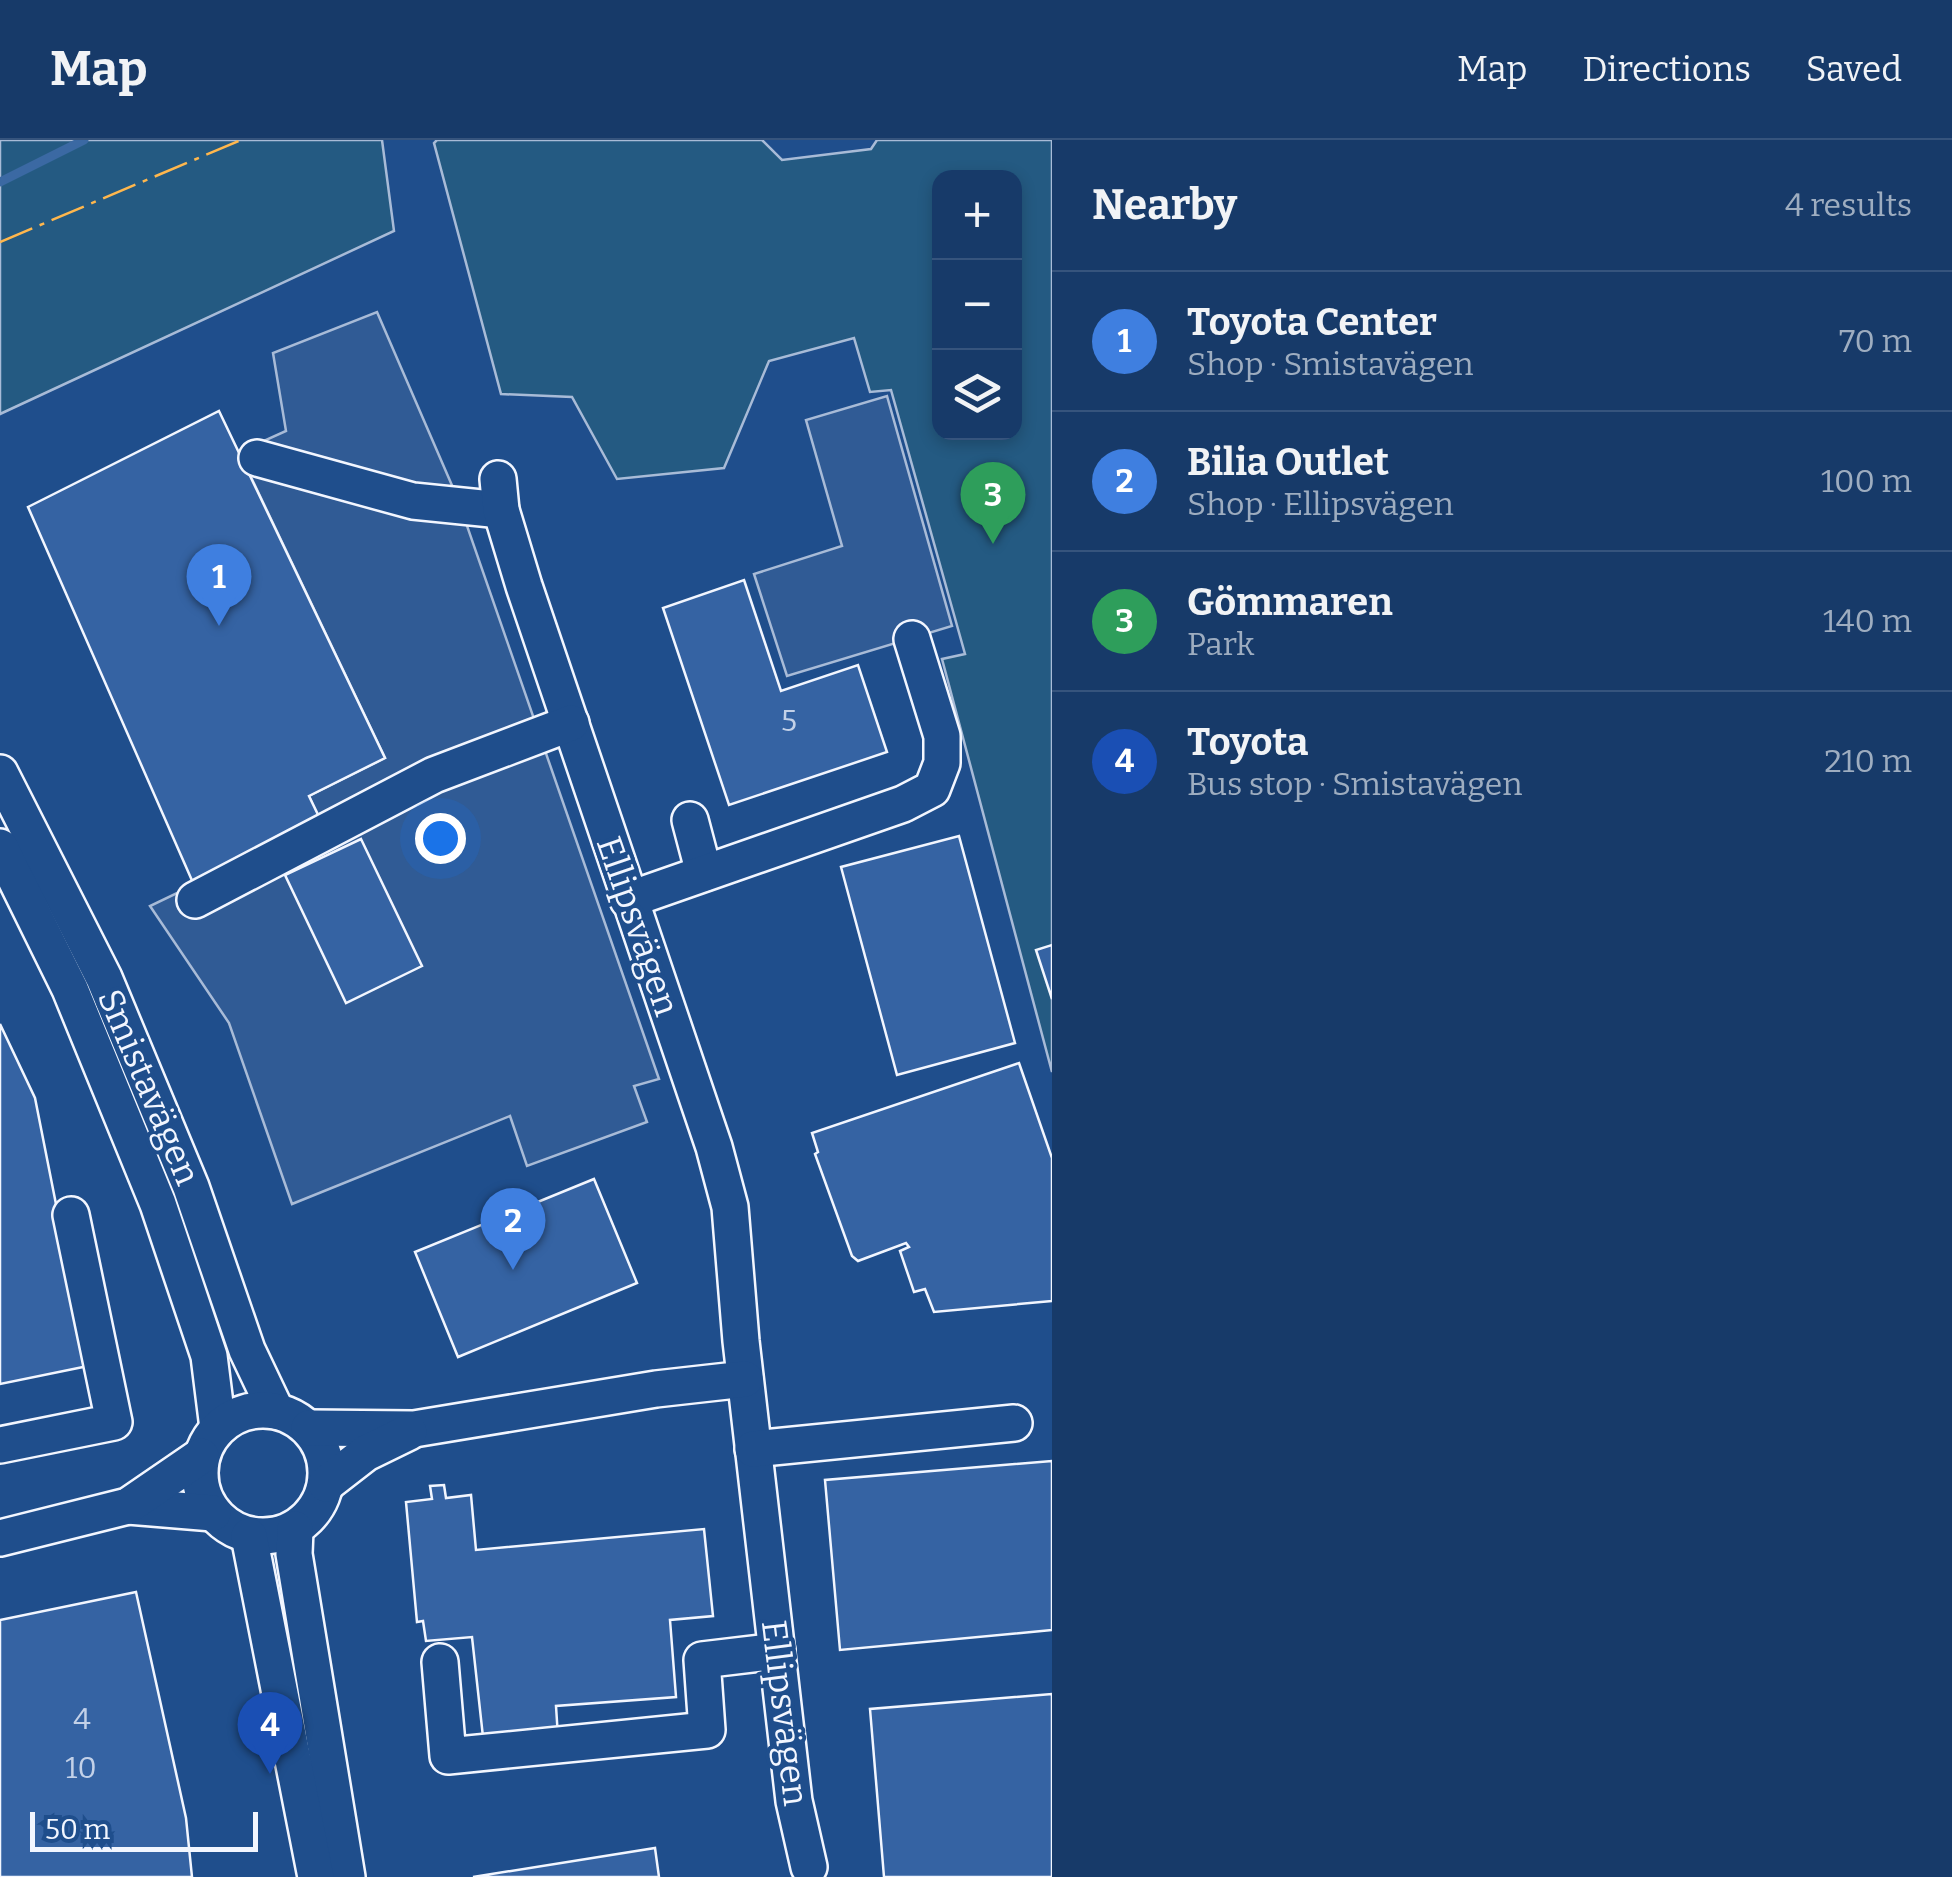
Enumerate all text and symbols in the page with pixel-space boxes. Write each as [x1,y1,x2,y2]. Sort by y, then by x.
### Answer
text: Map [50,40,147,98]
text: Map [1457,48,1527,90]
text: Directions [1582,48,1751,90]
text: Saved [1806,48,1902,90]
map controls [932,170,1022,440]
button: + [932,170,1022,260]
text: Nearby [1092,180,1237,230]
text: 4 results [1785,186,1912,224]
button: − [932,260,1022,350]
text: Toyota Center [1187,299,1437,345]
text: 1 [1118,322,1131,360]
text: 70 m [1839,322,1912,360]
text: Shop · Smistavägen [1187,345,1474,383]
button: layers [932,350,1022,440]
text: Bilia Outlet [1187,439,1389,485]
pin: 3 [960,462,1026,544]
text: 2 [1115,462,1134,500]
text: 100 m [1821,462,1912,500]
text: Shop · Ellipsvägen [1187,485,1454,523]
pin: 1 [186,544,252,626]
text: Gömmaren [1187,579,1393,625]
text: 3 [1115,602,1134,640]
text: 140 m [1823,602,1912,640]
text: Park [1187,625,1254,663]
house number: 5 [781,703,797,739]
text: Toyota [1187,719,1308,765]
text: 4 [1115,742,1134,780]
text: 210 m [1824,742,1912,780]
text: Bus stop · Smistavägen [1187,765,1523,803]
your location [415,813,466,864]
street label: Ellipsvägen [588,831,688,1021]
street label: Smistavägen [89,983,209,1191]
pin: 2 [480,1188,546,1270]
street label: Ellipsvägen [753,1618,817,1808]
pin: 4 [238,1692,302,1774]
house number: 4 [73,1701,91,1737]
house number: 10 [65,1750,97,1786]
scale bar [30,1807,258,1852]
text: 50 m [45,1813,110,1846]

